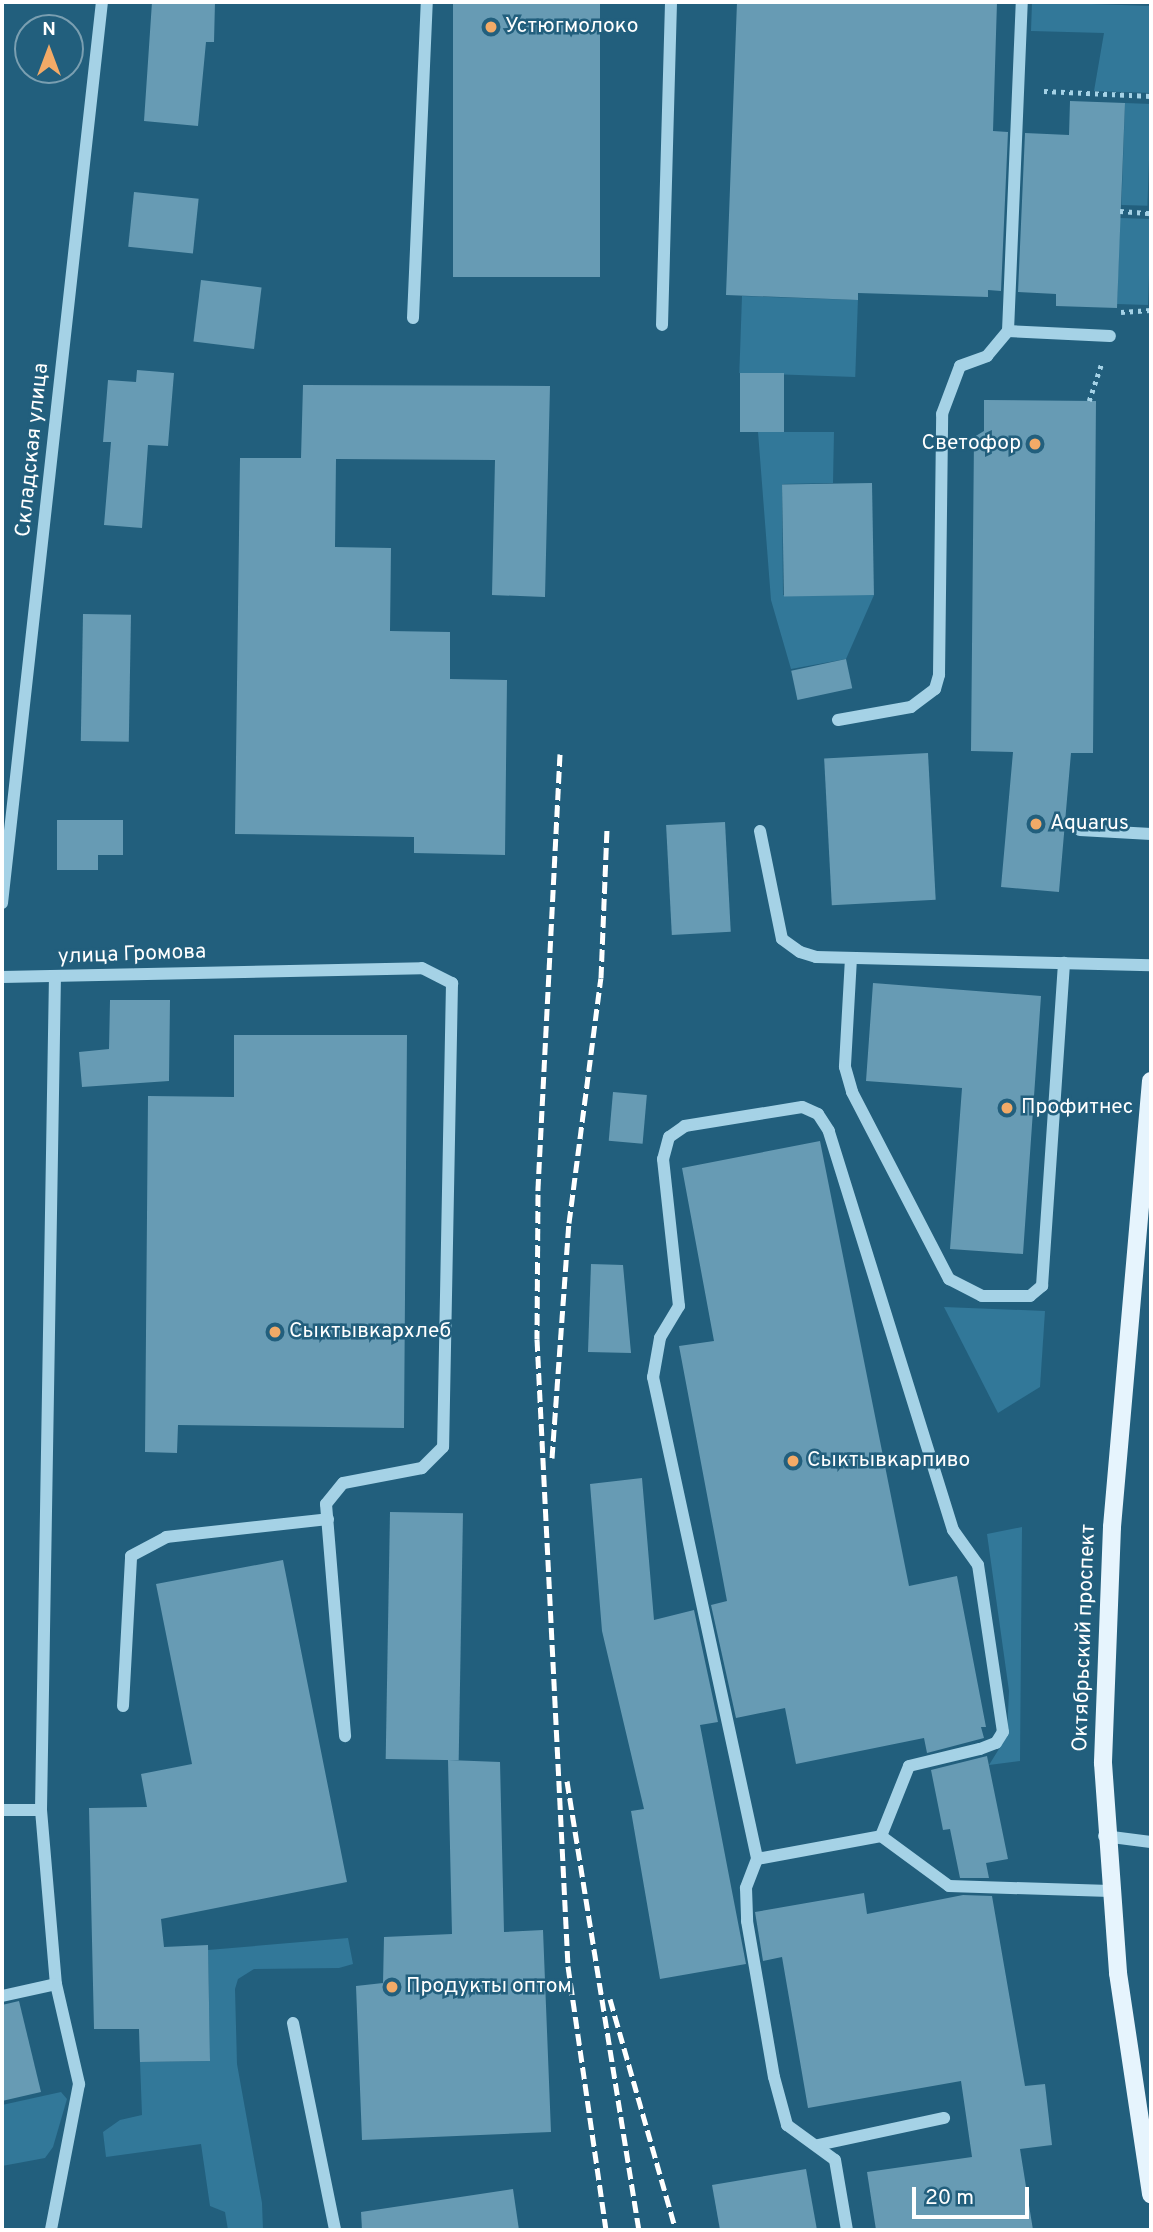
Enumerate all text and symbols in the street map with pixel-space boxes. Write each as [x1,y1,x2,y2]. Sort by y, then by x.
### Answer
north arrow [14,14,84,84]
place label: Устюгмолоко [505,14,638,40]
text: N [42,18,56,42]
marker: Устюгмолоко [483,19,499,35]
street label: Складская улица [11,362,55,538]
place label: Светофор [922,431,1021,457]
marker: Светофор [1027,436,1043,452]
place label: Aquarus [1050,811,1129,837]
marker: Aquarus [1028,816,1044,832]
street label: улица Громова [57,940,207,970]
place label: Профитнес [1021,1095,1133,1121]
marker: Профитнес [999,1100,1015,1116]
place label: Сыктывкархлеб [289,1319,451,1345]
marker: Сыктывкархлеб [267,1324,283,1340]
place label: Сыктывкарпиво [807,1448,970,1474]
marker: Сыктывкарпиво [785,1453,801,1469]
street label: Октябрьский проспект [1068,1524,1102,1752]
place label: Продукты оптом [406,1974,572,2000]
marker: Продукты оптом [384,1979,400,1995]
scale bar [915,2172,1032,2216]
text: 20 m [925,2185,974,2212]

